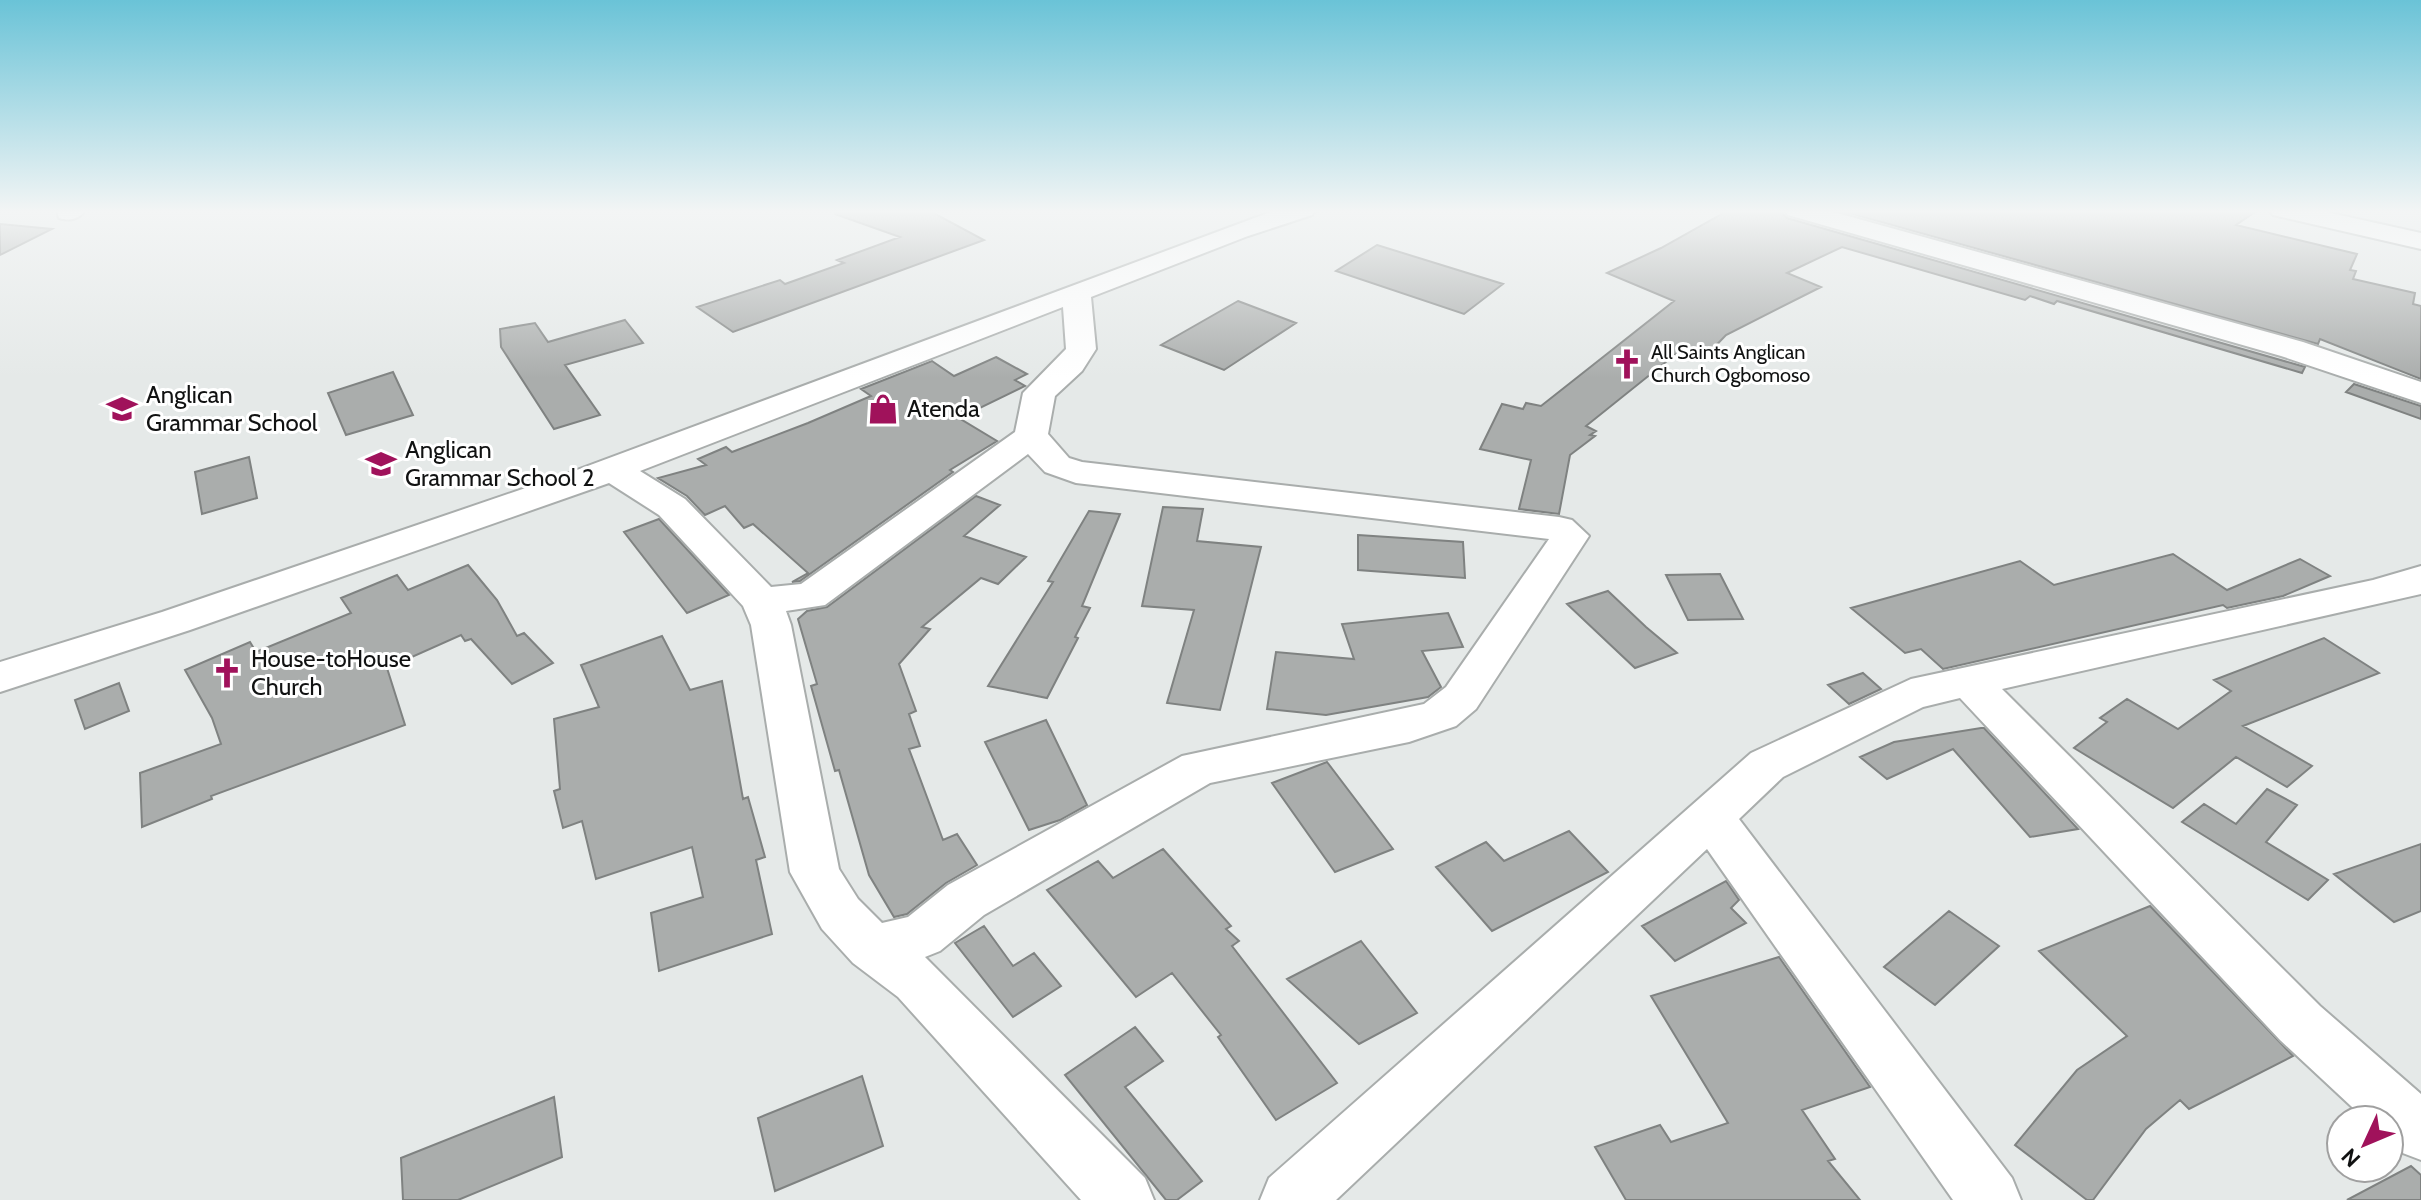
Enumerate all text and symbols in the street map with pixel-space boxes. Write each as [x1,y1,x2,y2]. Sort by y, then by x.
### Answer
place label: All Saints Anglican Church Ogbomoso [1651,340,1810,387]
church icon: All Saints Anglican Church Ogbomoso [1610,347,1644,381]
place label: Anglican Grammar School [146,380,318,437]
school or university icon: Anglican Grammar School [105,392,139,426]
shop icon: Atenda [866,392,900,426]
place label: Atenda [907,394,980,423]
place label: Anglican Grammar School 2 [405,435,594,492]
school or university icon: Anglican Grammar School 2 [364,447,398,481]
place label: House-toHouse Church [251,644,411,701]
church icon: House-toHouse Church [210,656,244,690]
north arrow [2325,1104,2405,1184]
text: N [2336,1143,2366,1173]

